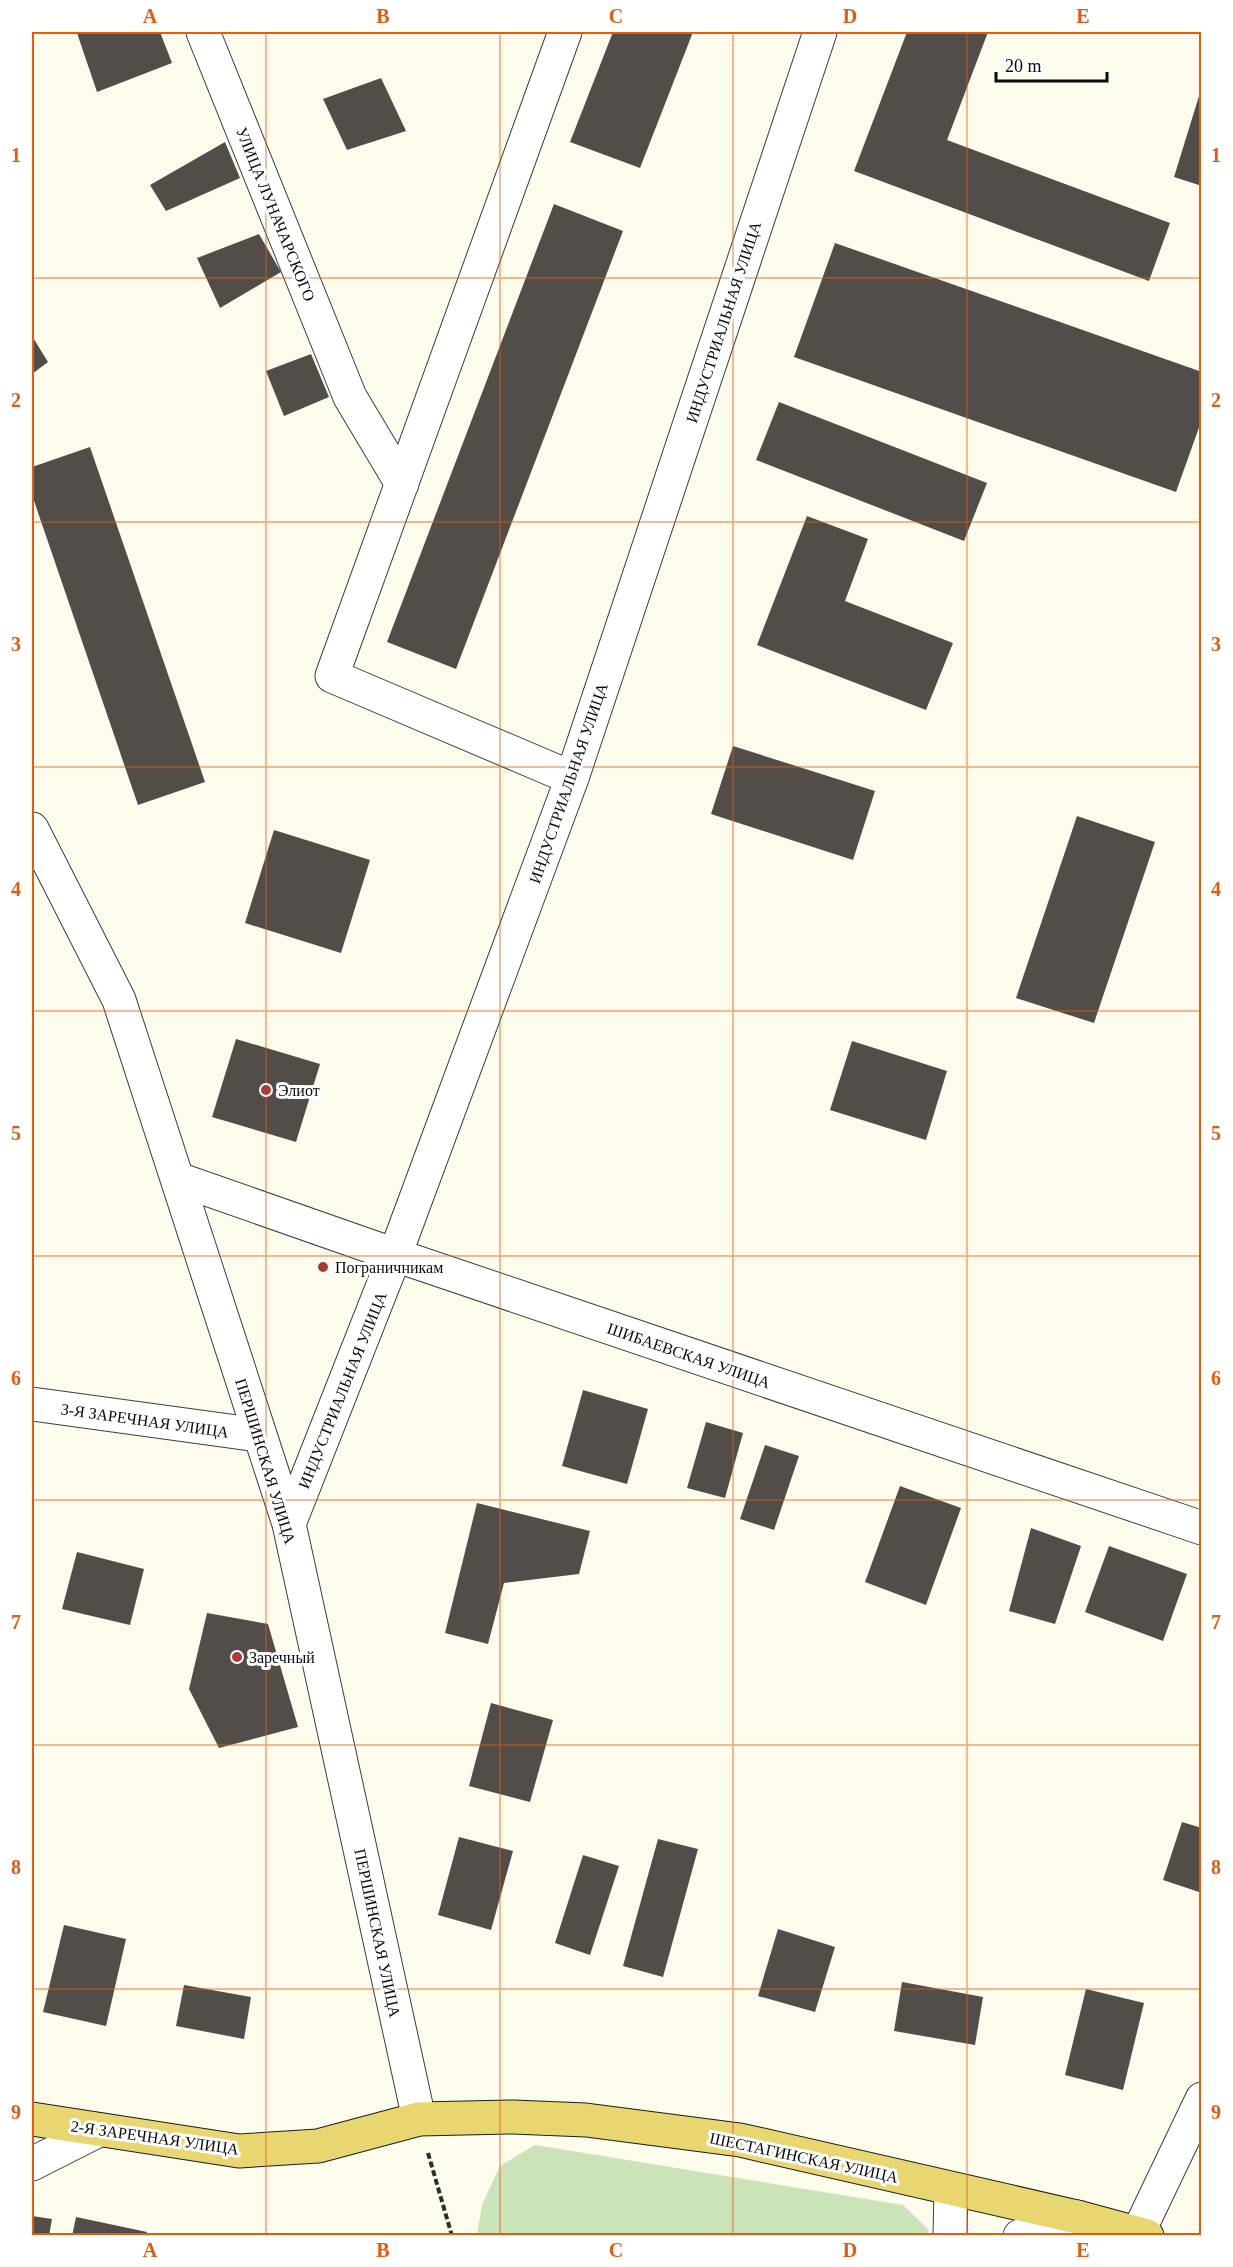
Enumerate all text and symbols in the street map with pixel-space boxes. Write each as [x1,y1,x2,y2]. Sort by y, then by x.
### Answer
text: A [143,5,158,27]
text: B [376,5,390,27]
text: C [609,5,623,27]
text: D [843,5,857,27]
text: E [1076,5,1090,27]
scale bar [996,45,1107,83]
text: 20 m [1005,56,1042,76]
street label: УЛИЦА ЛУНАЧАРСКОГО [232,125,318,304]
text: 1 [11,144,21,166]
text: 1 [1211,144,1221,166]
street label: ИНДУСТРИАЛЬНАЯ УЛИЦА [683,219,765,425]
text: 2 [11,389,21,411]
text: 2 [1211,389,1221,411]
text: 3 [11,633,21,655]
text: 3 [1211,633,1221,655]
street label: ИНДУСТРИАЛЬНАЯ УЛИЦА [526,680,612,886]
text: 4 [11,878,21,900]
text: 4 [1211,878,1221,900]
place label: Элиот [278,1082,320,1099]
marker: Элиот [259,1083,273,1097]
text: 5 [11,1122,21,1144]
text: 5 [1211,1122,1221,1144]
place label: Пограничникам [335,1259,443,1277]
marker: Пограничникам [316,1260,330,1274]
street label: ИНДУСТРИАЛЬНАЯ УЛИЦА [295,1289,391,1491]
street label: ШИБАЕВСКАЯ УЛИЦА [605,1320,773,1392]
text: 6 [11,1367,21,1389]
text: 6 [1211,1367,1221,1389]
street label: ПЕРШИНСКАЯ УЛИЦА [231,1376,299,1547]
street label: 3-Я ЗАРЕЧНАЯ УЛИЦА [60,1400,230,1442]
text: 7 [11,1611,21,1633]
text: 7 [1211,1611,1221,1633]
place label: Заречный [249,1649,315,1667]
marker: Заречный [230,1650,244,1664]
street label: ПЕРШИНСКАЯ УЛИЦА [350,1847,404,2020]
text: 8 [11,1856,21,1878]
text: 8 [1211,1856,1221,1878]
text: 9 [11,2101,21,2123]
text: 9 [1211,2101,1221,2123]
street label: 2-Я ЗАРЕЧНАЯ УЛИЦА [70,2117,240,2159]
street label: ШЕСТАГИНСКАЯ УЛИЦА [708,2129,900,2187]
text: A [143,2239,158,2261]
text: B [376,2239,390,2261]
text: C [609,2239,623,2261]
text: D [843,2239,857,2261]
text: E [1076,2239,1090,2261]

